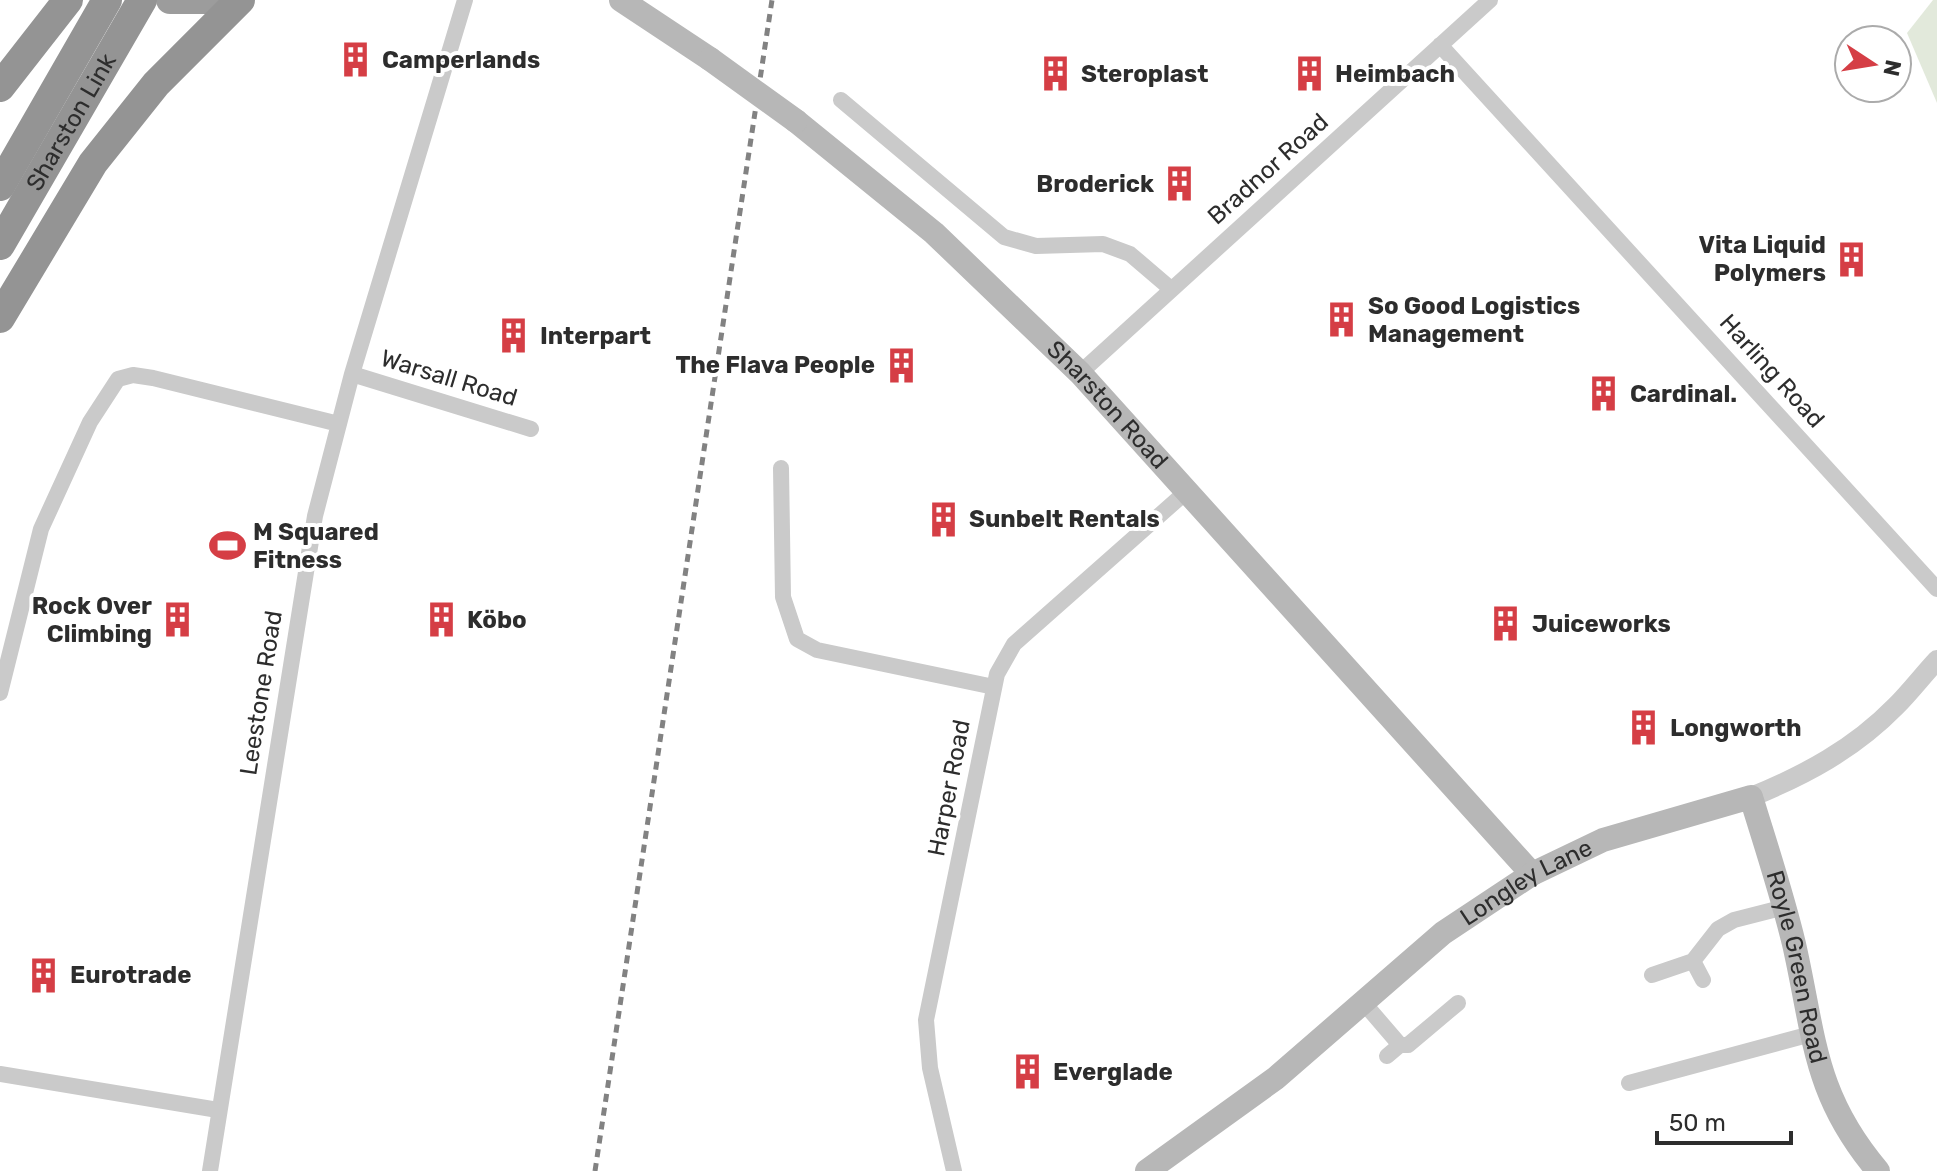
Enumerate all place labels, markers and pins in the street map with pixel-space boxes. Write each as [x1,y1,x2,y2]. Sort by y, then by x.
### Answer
building icon: Camperlands [337,41,375,79]
place label: Camperlands [382,46,540,74]
building icon: Steroplast [1036,55,1074,93]
building icon: Heimbach [1290,55,1328,93]
place label: Steroplast [1081,60,1208,88]
place label: Heimbach [1335,60,1455,88]
building icon: Broderick [1161,165,1199,203]
place label: Broderick [1036,170,1154,198]
place label: Vita Liquid Polymers [1699,231,1826,287]
building icon: Vita Liquid Polymers [1833,240,1871,278]
place label: So Good Logistics Management [1368,292,1580,348]
building icon: So Good Logistics Management [1323,301,1361,339]
building icon: Interpart [495,317,533,355]
place label: Interpart [540,322,651,350]
building icon: The Flava People [882,346,920,384]
place label: The Flava People [676,351,875,379]
building icon: Cardinal. [1585,375,1623,413]
place label: Cardinal. [1630,380,1737,408]
building icon: Sunbelt Rentals [924,500,962,538]
place label: Sunbelt Rentals [969,505,1160,533]
place label: M Squared Fitness [253,518,379,574]
sports icon: M Squared Fitness [208,527,246,565]
place label: Rock Over Climbing [32,592,152,648]
building icon: Rock Over Climbing [159,601,197,639]
building icon: Köbo [422,601,460,639]
building icon: Juiceworks [1487,605,1525,643]
place label: Köbo [467,606,527,634]
place label: Juiceworks [1532,610,1671,638]
building icon: Longworth [1625,709,1663,747]
place label: Longworth [1670,714,1802,742]
building icon: Eurotrade [25,956,63,994]
place label: Eurotrade [70,961,192,989]
building icon: Everglade [1008,1053,1046,1091]
place label: Everglade [1053,1058,1173,1086]

